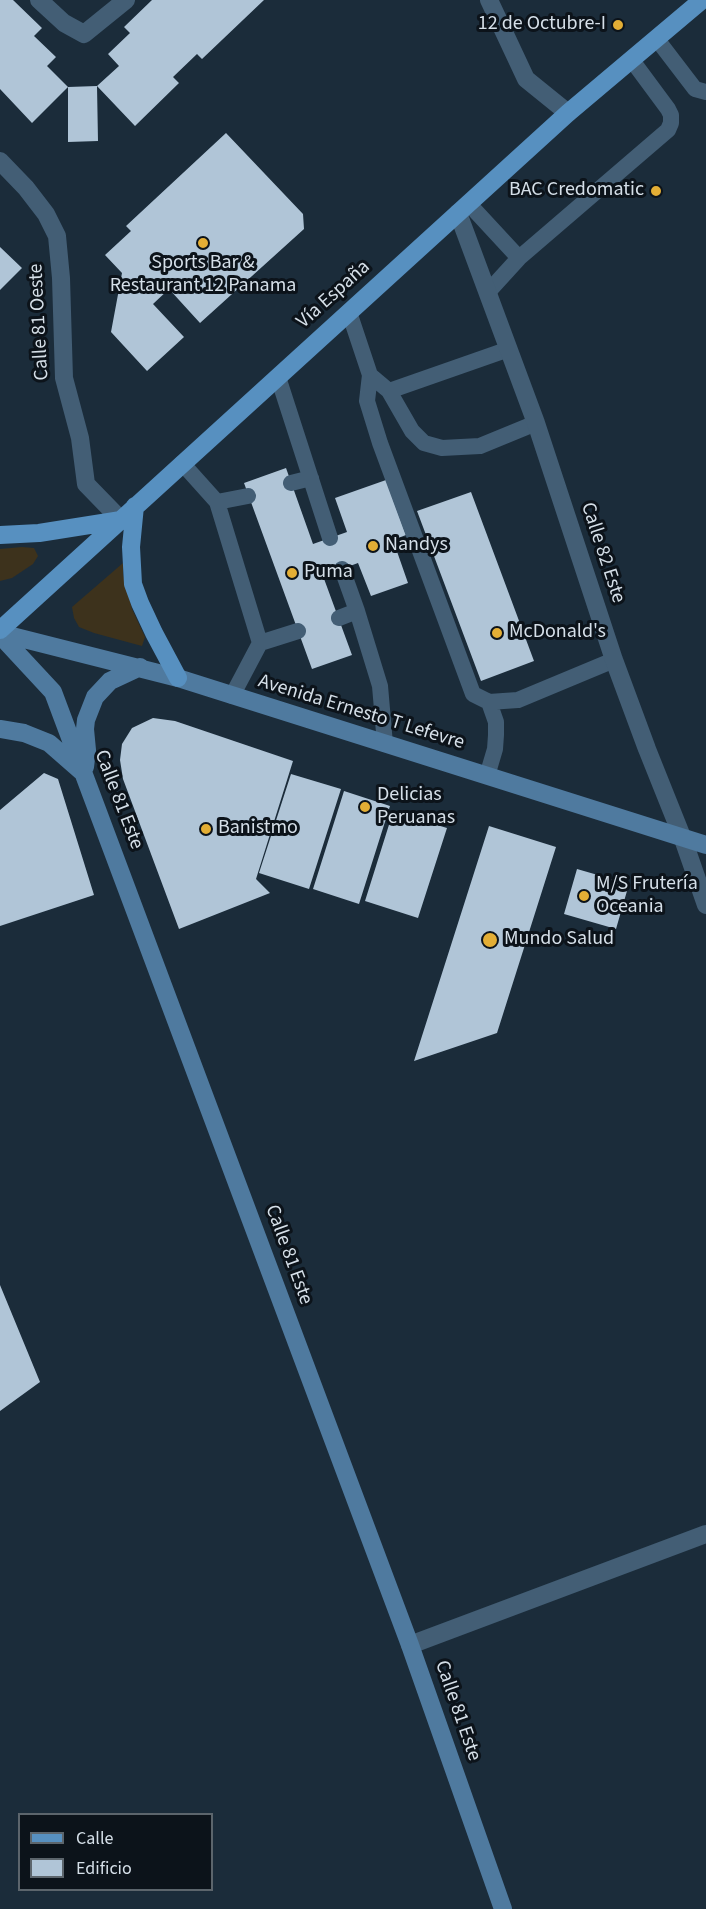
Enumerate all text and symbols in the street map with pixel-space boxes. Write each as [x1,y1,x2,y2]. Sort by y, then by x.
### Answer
place label: 12 de Octubre-I [478,13,606,37]
marker: 12 de Octubre-I [611,18,625,32]
place label: BAC Credomatic [509,179,644,203]
marker: BAC Credomatic [649,184,663,198]
marker: Sports Bar & Restaurant 12 Panama [196,236,210,250]
place label: Sports Bar & Restaurant 12 Panama [110,252,296,299]
street label: Vía España [292,256,376,334]
street label: Calle 81 Oeste [25,263,55,381]
street label: Calle 82 Este [574,500,630,606]
place label: Nandys [385,534,448,558]
marker: Nandys [366,539,380,553]
place label: Puma [304,561,353,585]
marker: Puma [285,566,299,580]
place label: McDonald's [509,621,606,645]
marker: McDonald's [490,626,504,640]
street label: Avenida Ernesto T Lefevre [255,670,467,756]
street label: Calle 81 Este [88,747,148,853]
place label: Delicias Peruanas [377,784,455,831]
marker: Delicias Peruanas [358,800,372,814]
place label: Banistmo [218,817,298,841]
marker: Banistmo [199,822,213,836]
place label: M/S Frutería Oceania [596,873,698,920]
marker: M/S Frutería Oceania [577,889,591,903]
place label: Mundo Salud [504,928,614,952]
marker: Mundo Salud [481,931,499,949]
street label: Calle 81 Este [259,1202,317,1308]
street label: Calle 81 Este [429,1658,485,1764]
legend [18,1813,213,1891]
text: Calle [76,1826,113,1851]
text: Edificio [76,1856,132,1881]

